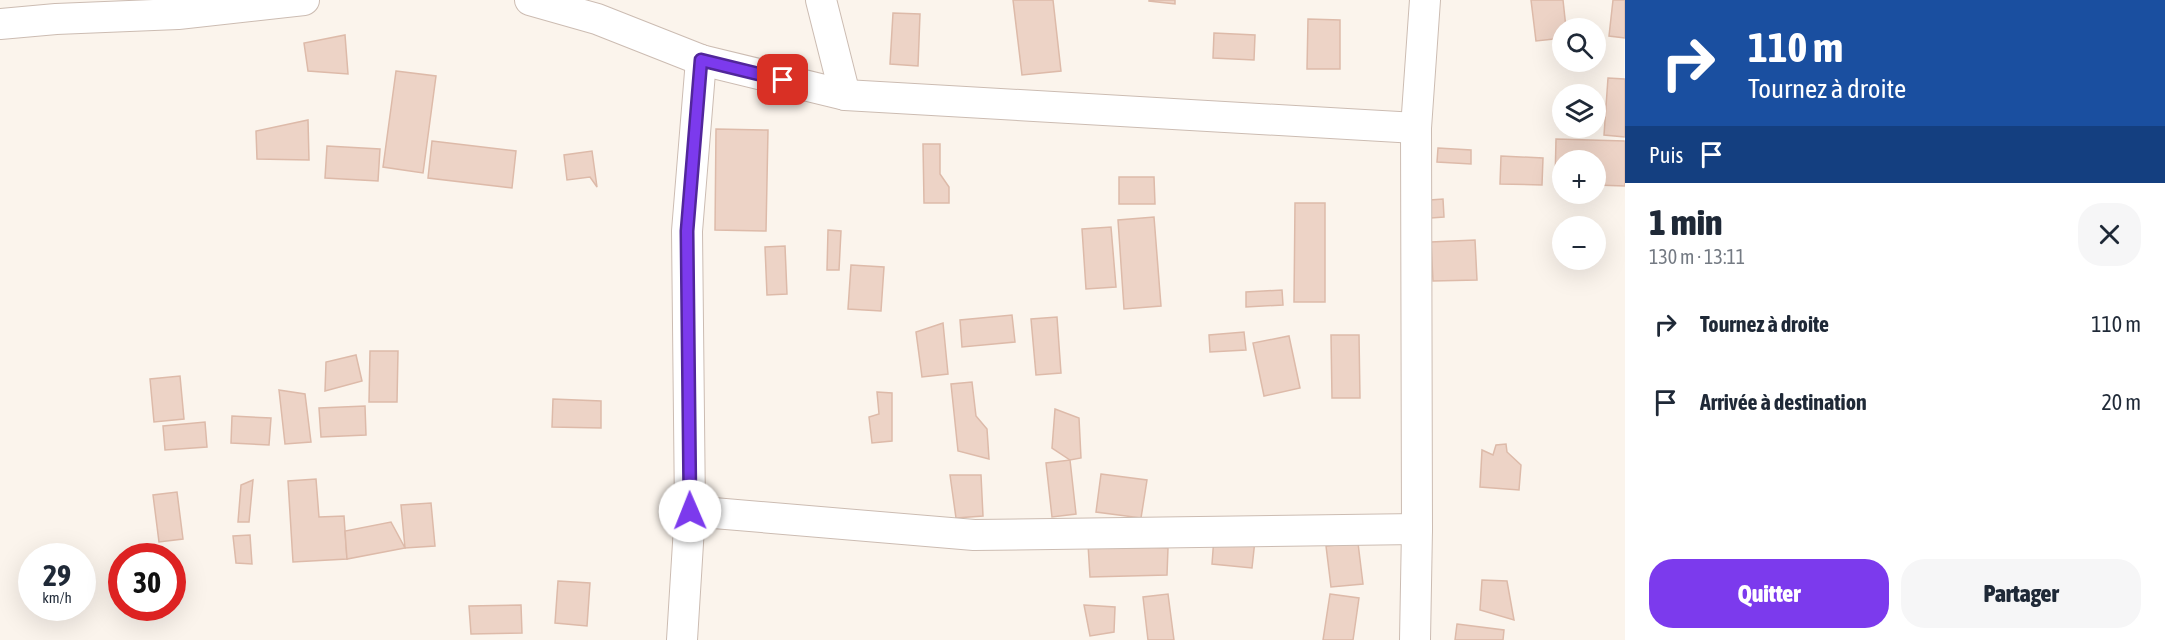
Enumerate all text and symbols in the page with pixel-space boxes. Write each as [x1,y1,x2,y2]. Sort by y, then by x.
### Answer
map controls [1552,18,1606,270]
button: search [1552,18,1606,72]
text: 110 m [1748,23,1843,71]
icon: right [1649,24,1727,102]
pin [757,54,808,105]
icon: arrive [766,63,799,96]
text: Tournez à droite [1748,73,1906,104]
button: layers [1552,84,1606,138]
icon: arrive [1695,138,1728,171]
text: Puis [1649,142,1683,168]
button: + [1552,150,1606,204]
text: 1 min [1649,201,1723,243]
button: close [2078,203,2141,266]
button: − [1552,216,1606,270]
text: 130 m · 13:11 [1649,245,1745,268]
icon: right [1649,308,1682,341]
text: Tournez à droite [1700,311,1829,337]
text: 110 m [2091,311,2141,337]
icon: arrive [1649,386,1682,419]
text: Arrivée à destination [1700,389,1867,415]
text: 20 m [2101,389,2141,415]
position arrow [658,479,722,543]
speed limit sign: 30 [108,543,186,621]
text: 29 [43,558,71,592]
button: Quitter [1649,559,1889,628]
button: Partager [1901,559,2141,628]
text: km/h [42,589,72,606]

